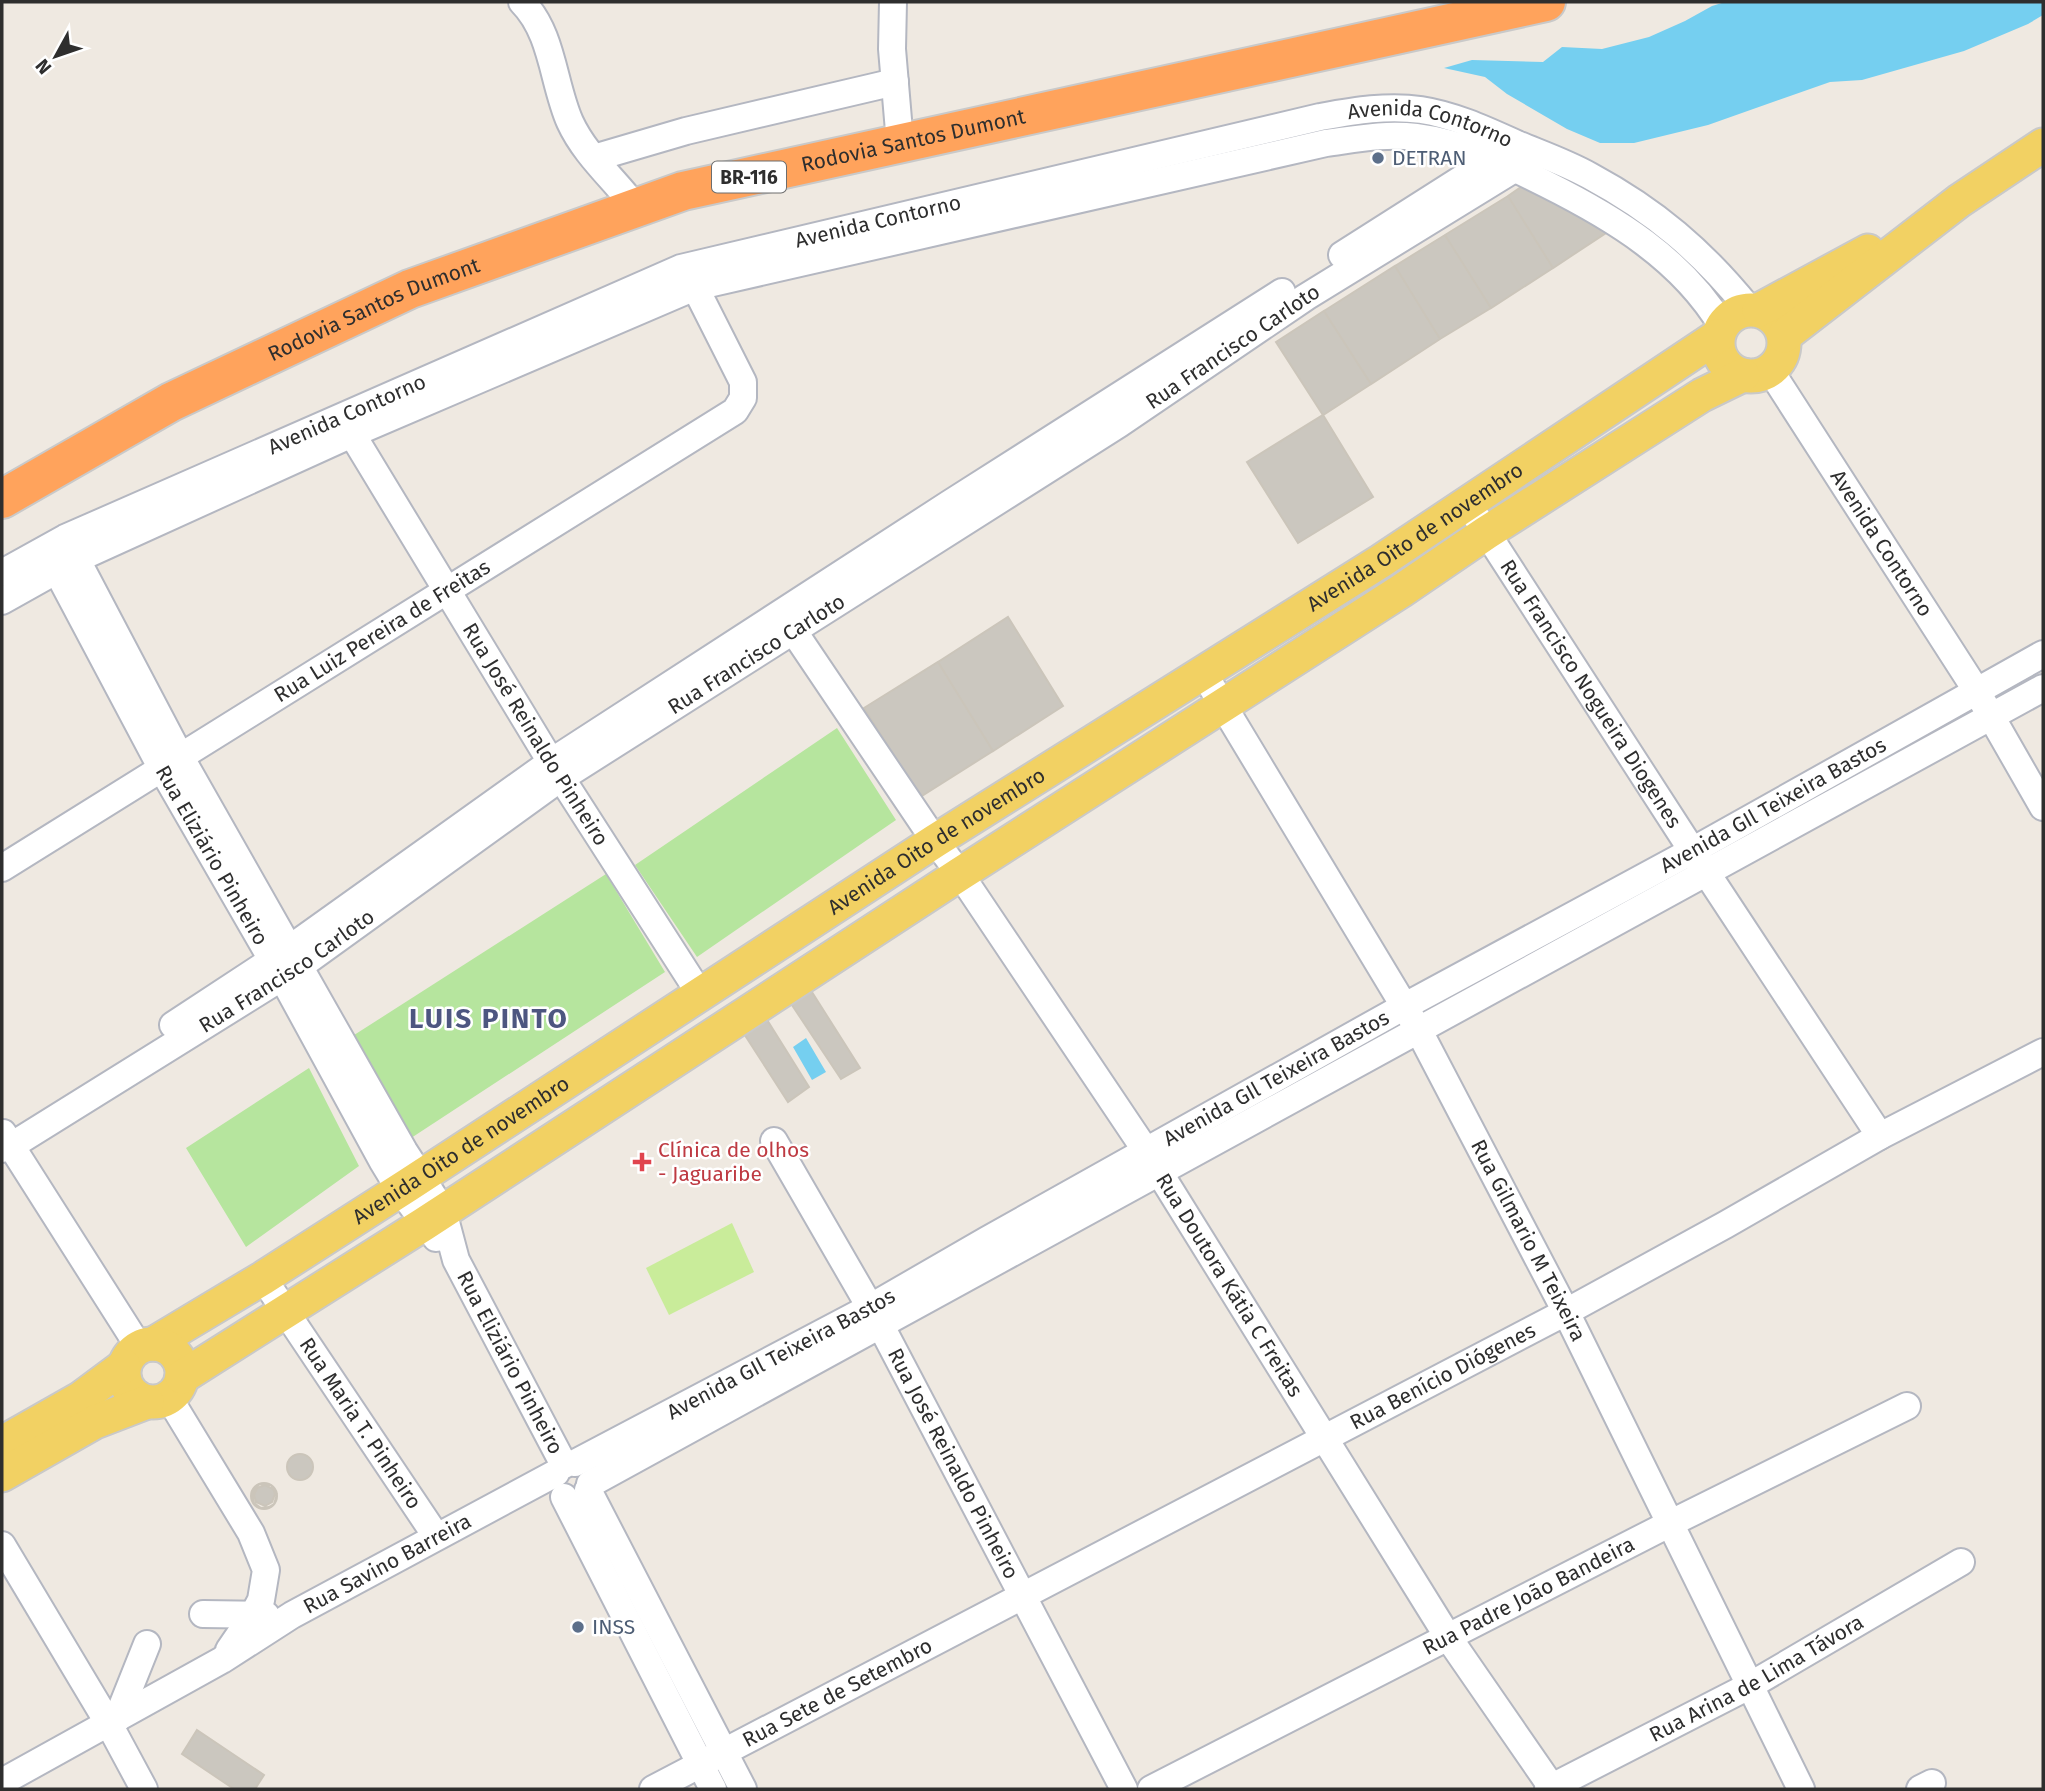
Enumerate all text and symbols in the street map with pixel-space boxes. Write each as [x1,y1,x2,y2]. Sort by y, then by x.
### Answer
north arrow [21,21,91,91]
text: N [30,54,56,79]
street label: Avenida Contorno [1346,95,1517,153]
street label: Rodovia Santos Dumont [799,103,1028,178]
place label: DETRAN [1392,145,1467,171]
marker: DETRAN [1370,150,1386,166]
road number: BR-116 [712,162,786,192]
street label: Avenida Contorno [792,189,964,254]
street label: Rodovia Santos Dumont [264,252,484,367]
street label: Rua Francisco Carloto [1141,279,1325,415]
street label: Avenida Contorno [264,368,430,460]
street label: Avenida Oito de novembro [1302,457,1528,617]
street label: Avenida Contorno [1825,465,1938,622]
street label: Rua Luiz Pereira de Freitas [269,554,495,708]
street label: Rua Francisco Nogueira Diogenes [1494,555,1687,833]
street label: Rua Francisco Carloto [663,588,850,720]
street label: Rua José Reinaldo Pinheiro [457,618,614,851]
street label: Avenida GIl Teixeira Bastos [1656,732,1891,879]
street label: Rua Eliziário Pinheiro [150,761,274,950]
street label: Avenida Oito de novembro [823,762,1050,920]
street label: Rua Francisco Carloto [194,904,379,1039]
district label: LUIS PINTO [409,1002,569,1035]
street label: Avenida GIl Teixeira Bastos [1159,1004,1394,1152]
street label: Avenida Oito de novembro [348,1070,574,1230]
street label: Rua Gilmario M Teixeira [1465,1135,1591,1346]
place label: Clínica de olhos - Jaguaribe [658,1137,809,1187]
marker: Clínica de olhos - Jaguaribe [632,1152,652,1172]
street label: Rua Doutora Kátia C Freitas [1150,1168,1309,1402]
street label: Rua Eliziário Pinheiro [451,1267,569,1459]
street label: Avenida GIl Teixeira Bastos [662,1283,900,1425]
street label: Rua Benício Diógenes [1346,1317,1540,1436]
street label: Rua Maria T. Pinheiro [294,1333,427,1514]
street label: Rua José Reinaldo Pinheiro [882,1344,1024,1583]
street label: Rua Savino Barreira [299,1508,476,1619]
street label: Rua Padre João Bandeira [1418,1531,1639,1661]
street label: Rua Arina de Lima Távora [1645,1609,1868,1748]
place label: INSS [592,1614,635,1640]
marker: INSS [570,1619,586,1635]
street label: Rua Sete de Setembro [738,1632,937,1753]

